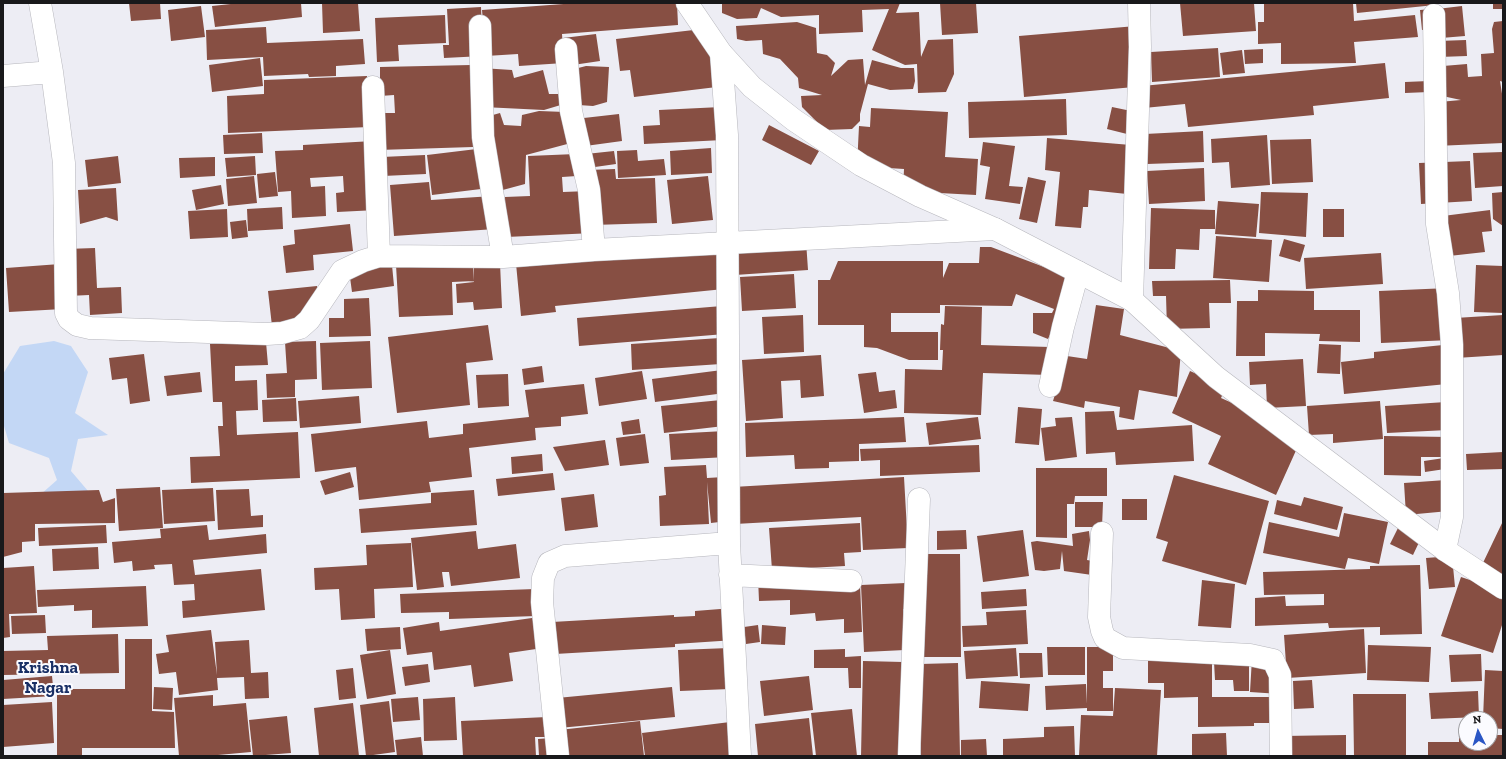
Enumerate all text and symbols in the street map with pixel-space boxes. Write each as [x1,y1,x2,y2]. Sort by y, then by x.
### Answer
district label: Krishna Nagar [18,658,78,698]
north arrow [1458,711,1498,751]
text: N [1472,713,1482,726]

